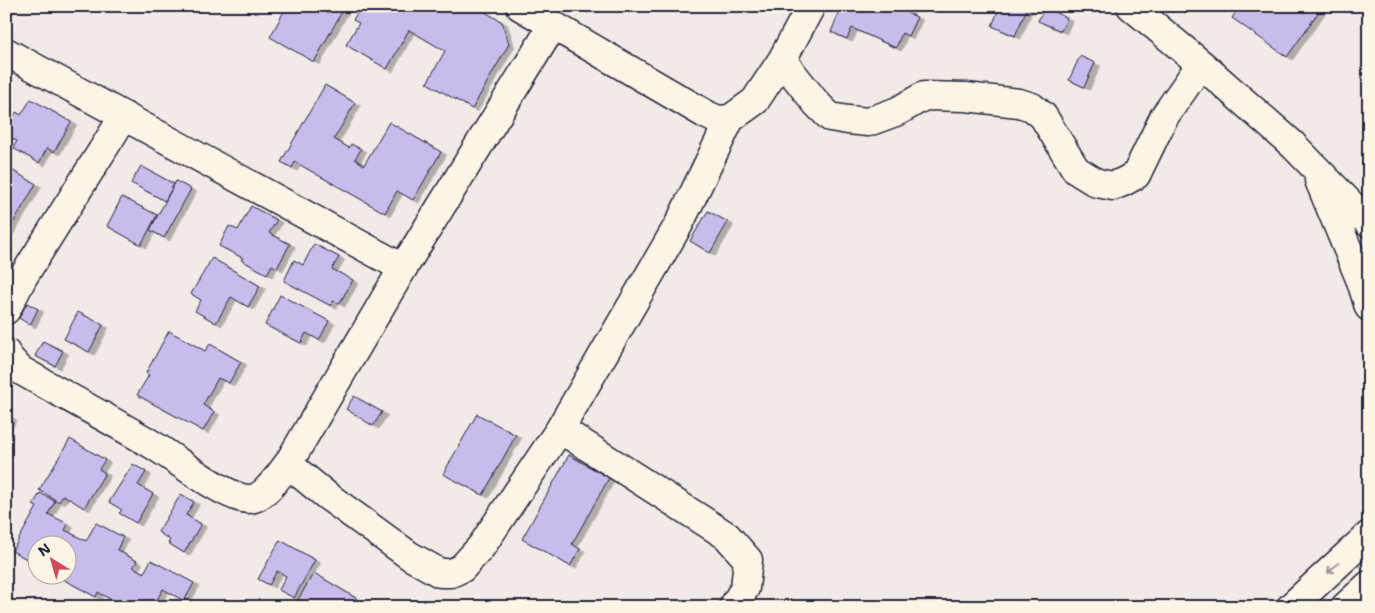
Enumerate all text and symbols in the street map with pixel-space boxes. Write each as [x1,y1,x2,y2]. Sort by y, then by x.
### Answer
north arrow [28,536,78,586]
text: N [34,539,54,560]
one-way arrow [1327,562,1339,574]

